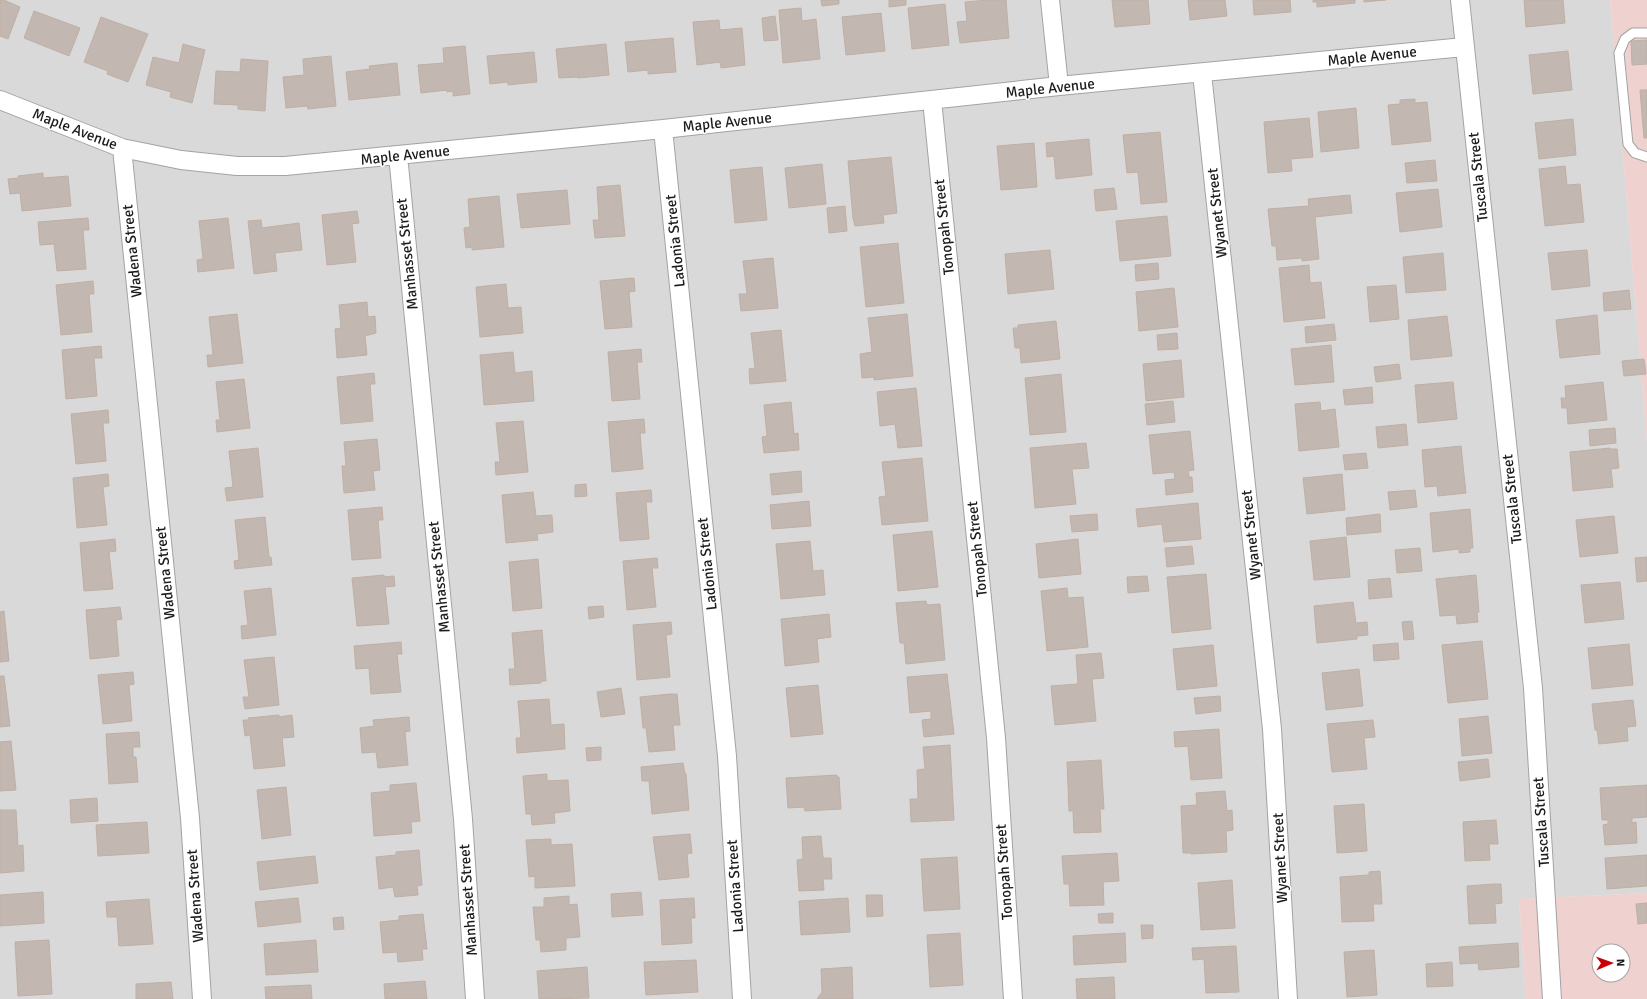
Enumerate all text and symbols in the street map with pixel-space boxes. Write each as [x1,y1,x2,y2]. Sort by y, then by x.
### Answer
street label: Maple Avenue [1326,42,1418,70]
street label: Maple Avenue [1004,74,1096,102]
street label: Maple Avenue [30,105,120,153]
street label: Maple Avenue [681,108,773,136]
street label: Tuscala Street [1464,131,1492,223]
street label: Maple Avenue [359,141,451,169]
street label: Wyanet Street [1203,167,1231,259]
street label: Tonopah Street [930,178,958,276]
street label: Ladonia Street [661,194,689,288]
street label: Manhasset Street [392,197,422,311]
street label: Wadena Street [118,204,146,298]
street label: Tuscala Street [1498,453,1526,545]
street label: Wyanet Street [1237,489,1265,581]
street label: Tonopah Street [963,500,991,598]
street label: Ladonia Street [693,517,721,611]
street label: Manhasset Street [424,520,454,634]
street label: Wadena Street [151,526,179,620]
street label: Tuscala Street [1529,776,1553,868]
street label: Wyanet Street [1269,812,1291,904]
street label: Tonopah Street [992,823,1016,921]
street label: Ladonia Street [723,839,747,933]
street label: Manhasset Street [455,844,481,956]
street label: Wadena Street [183,849,207,943]
north arrow [1591,943,1631,983]
text: N [1614,959,1627,967]

